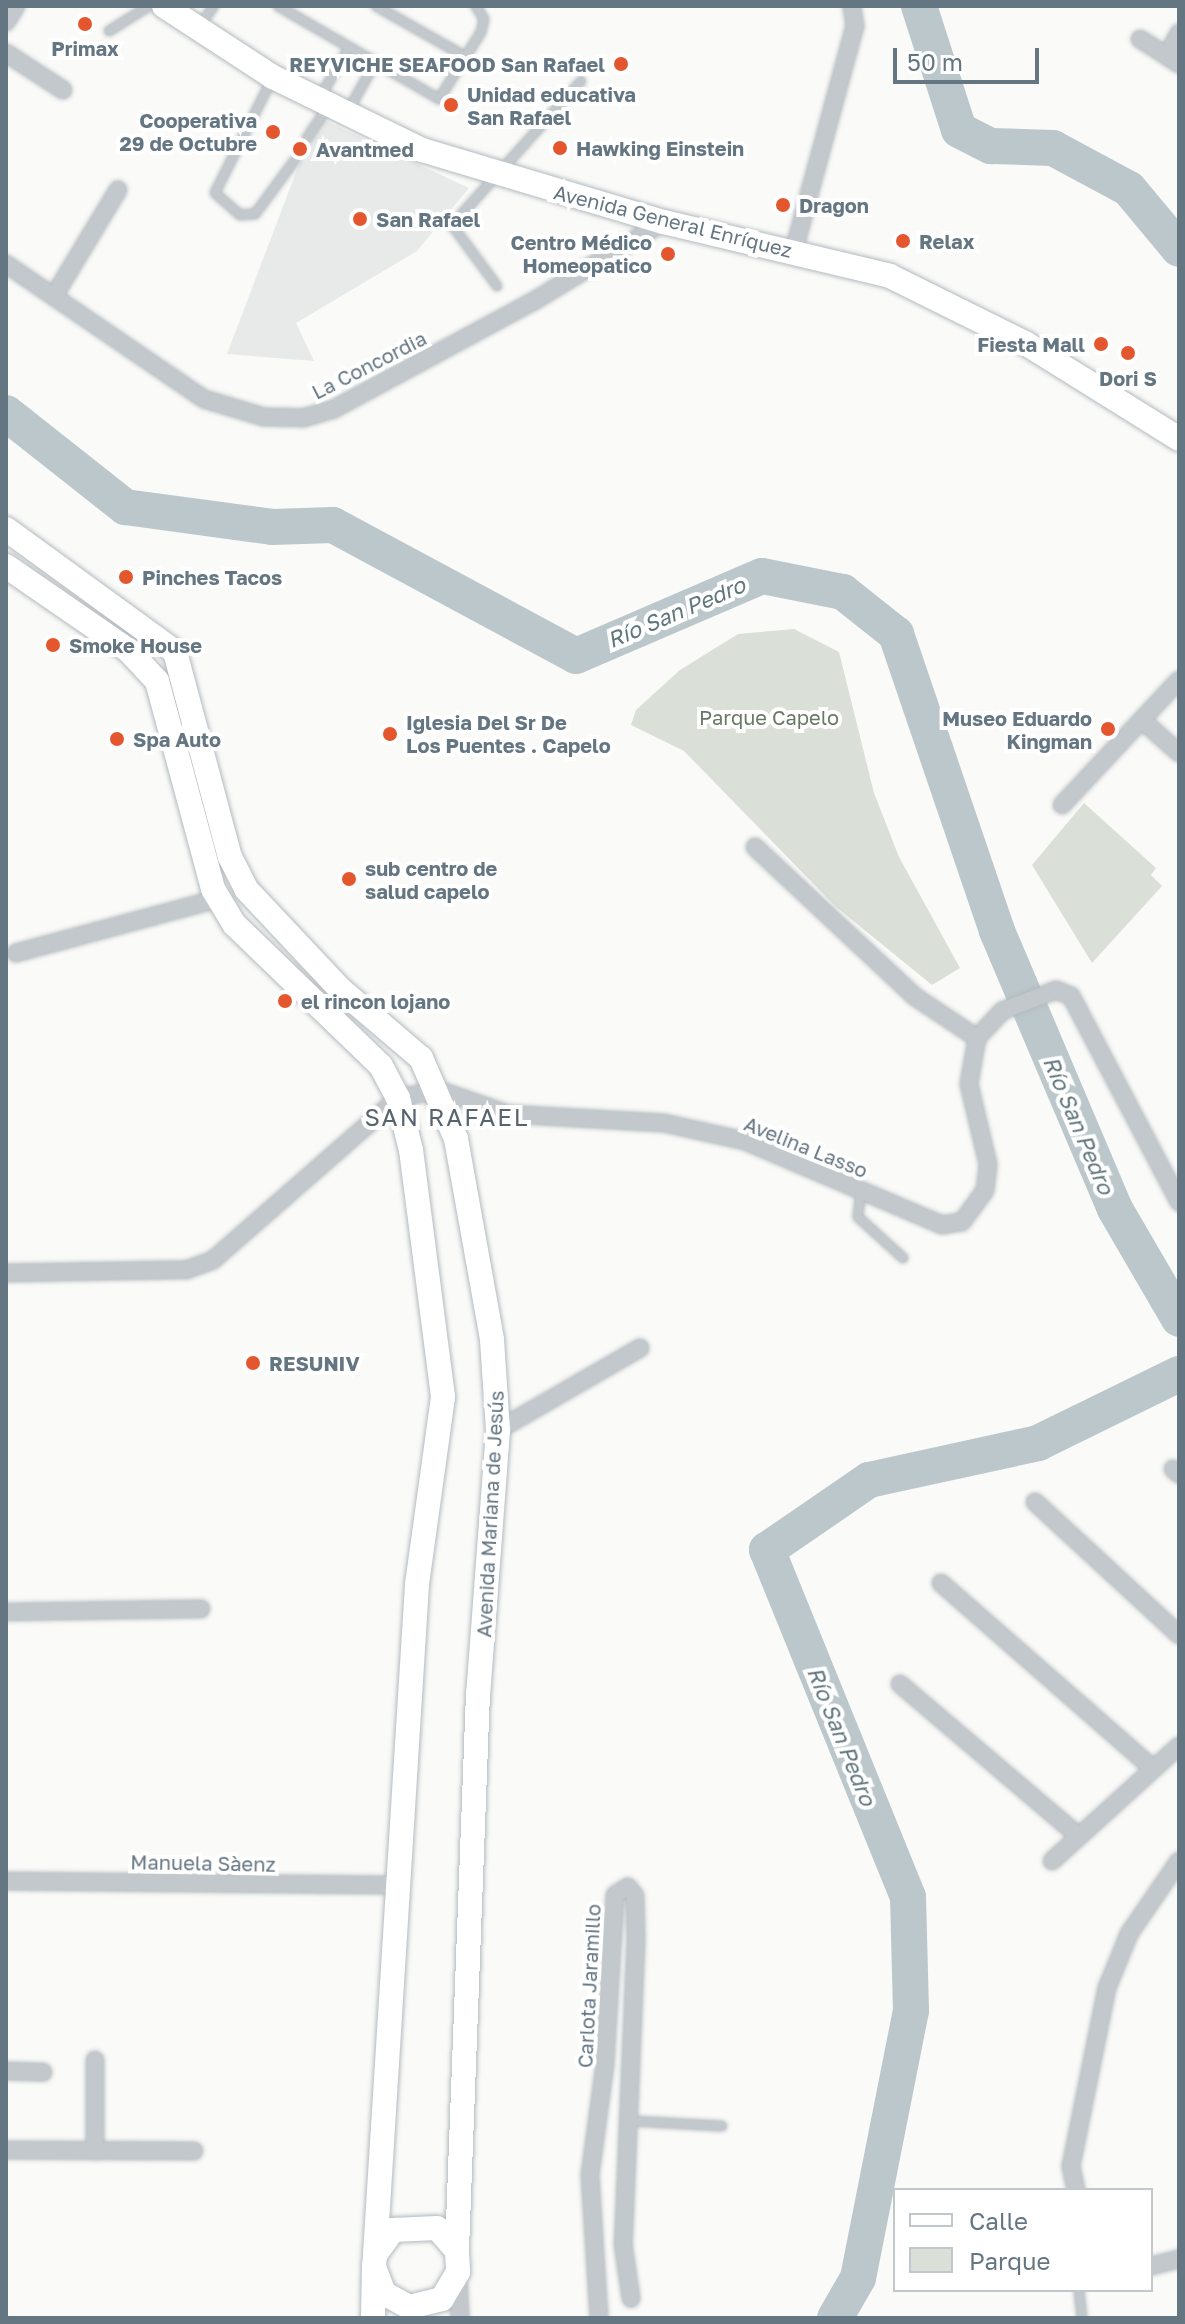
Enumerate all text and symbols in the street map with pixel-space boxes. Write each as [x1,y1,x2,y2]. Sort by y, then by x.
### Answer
marker: Primax [76,15,94,33]
scale bar [897,32,1043,82]
place label: Primax [51,36,119,60]
text: 50 m [907,47,963,76]
place label: REYVICHE SEAFOOD San Rafael [289,52,605,76]
marker: REYVICHE SEAFOOD San Rafael [612,55,630,73]
place label: Unidad educativa San Rafael [467,82,636,129]
marker: Unidad educativa San Rafael [442,96,460,114]
place label: Cooperativa 29 de Octubre [120,108,257,155]
marker: Cooperativa 29 de Octubre [264,123,282,141]
place label: Hawking Einstein [576,136,744,160]
place label: Avantmed [316,137,414,161]
marker: Hawking Einstein [551,139,569,157]
marker: Avantmed [291,140,309,158]
street label: Avenida General Enríquez [551,180,795,262]
place label: Dragon [799,193,869,217]
marker: Dragon [774,196,792,214]
place label: San Rafael [376,207,480,231]
marker: San Rafael [351,210,369,228]
place label: Relax [919,229,974,253]
place label: Centro Médico Homeopatico [511,230,652,277]
marker: Relax [894,232,912,250]
marker: Centro Médico Homeopatico [659,245,677,263]
street label: La Concordia [308,326,430,404]
place label: Fiesta Mall [977,332,1085,356]
marker: Fiesta Mall [1092,335,1110,353]
marker: Dori S [1119,344,1137,362]
place label: Dori S [1099,366,1157,390]
place label: Pinches Tacos [142,565,282,589]
marker: Pinches Tacos [117,568,135,586]
water label: Río San Pedro [603,571,749,653]
place label: Smoke House [69,633,202,657]
marker: Smoke House [44,636,62,654]
park label: Parque Capelo [699,705,839,729]
place label: Museo Eduardo Kingman [942,706,1092,753]
place label: Iglesia Del Sr De Los Puentes . Capelo [406,710,611,757]
marker: Museo Eduardo Kingman [1099,720,1117,738]
marker: Iglesia Del Sr De Los Puentes . Capelo [381,725,399,743]
place label: Spa Auto [133,727,221,751]
marker: Spa Auto [108,730,126,748]
place label: sub centro de salud capelo [365,856,497,903]
marker: sub centro de salud capelo [340,870,358,888]
place label: el rincon lojano [301,989,450,1013]
marker: el rincon lojano [276,992,294,1010]
water label: Río San Pedro [1038,1052,1120,1198]
district label: SAN RAFAEL [364,1103,530,1131]
street label: Avelina Lasso [741,1111,871,1183]
place label: RESUNIV [269,1351,360,1375]
marker: RESUNIV [244,1354,262,1372]
street label: Avenida Mariana de Jesús [472,1390,508,1638]
water label: Río San Pedro [802,1663,882,1809]
street label: Manuela Sàenz [130,1850,276,1876]
street label: Carlota Jaramillo [573,1903,605,2069]
legend [893,2188,1153,2292]
text: Calle [969,2206,1028,2235]
text: Parque [969,2246,1050,2275]

